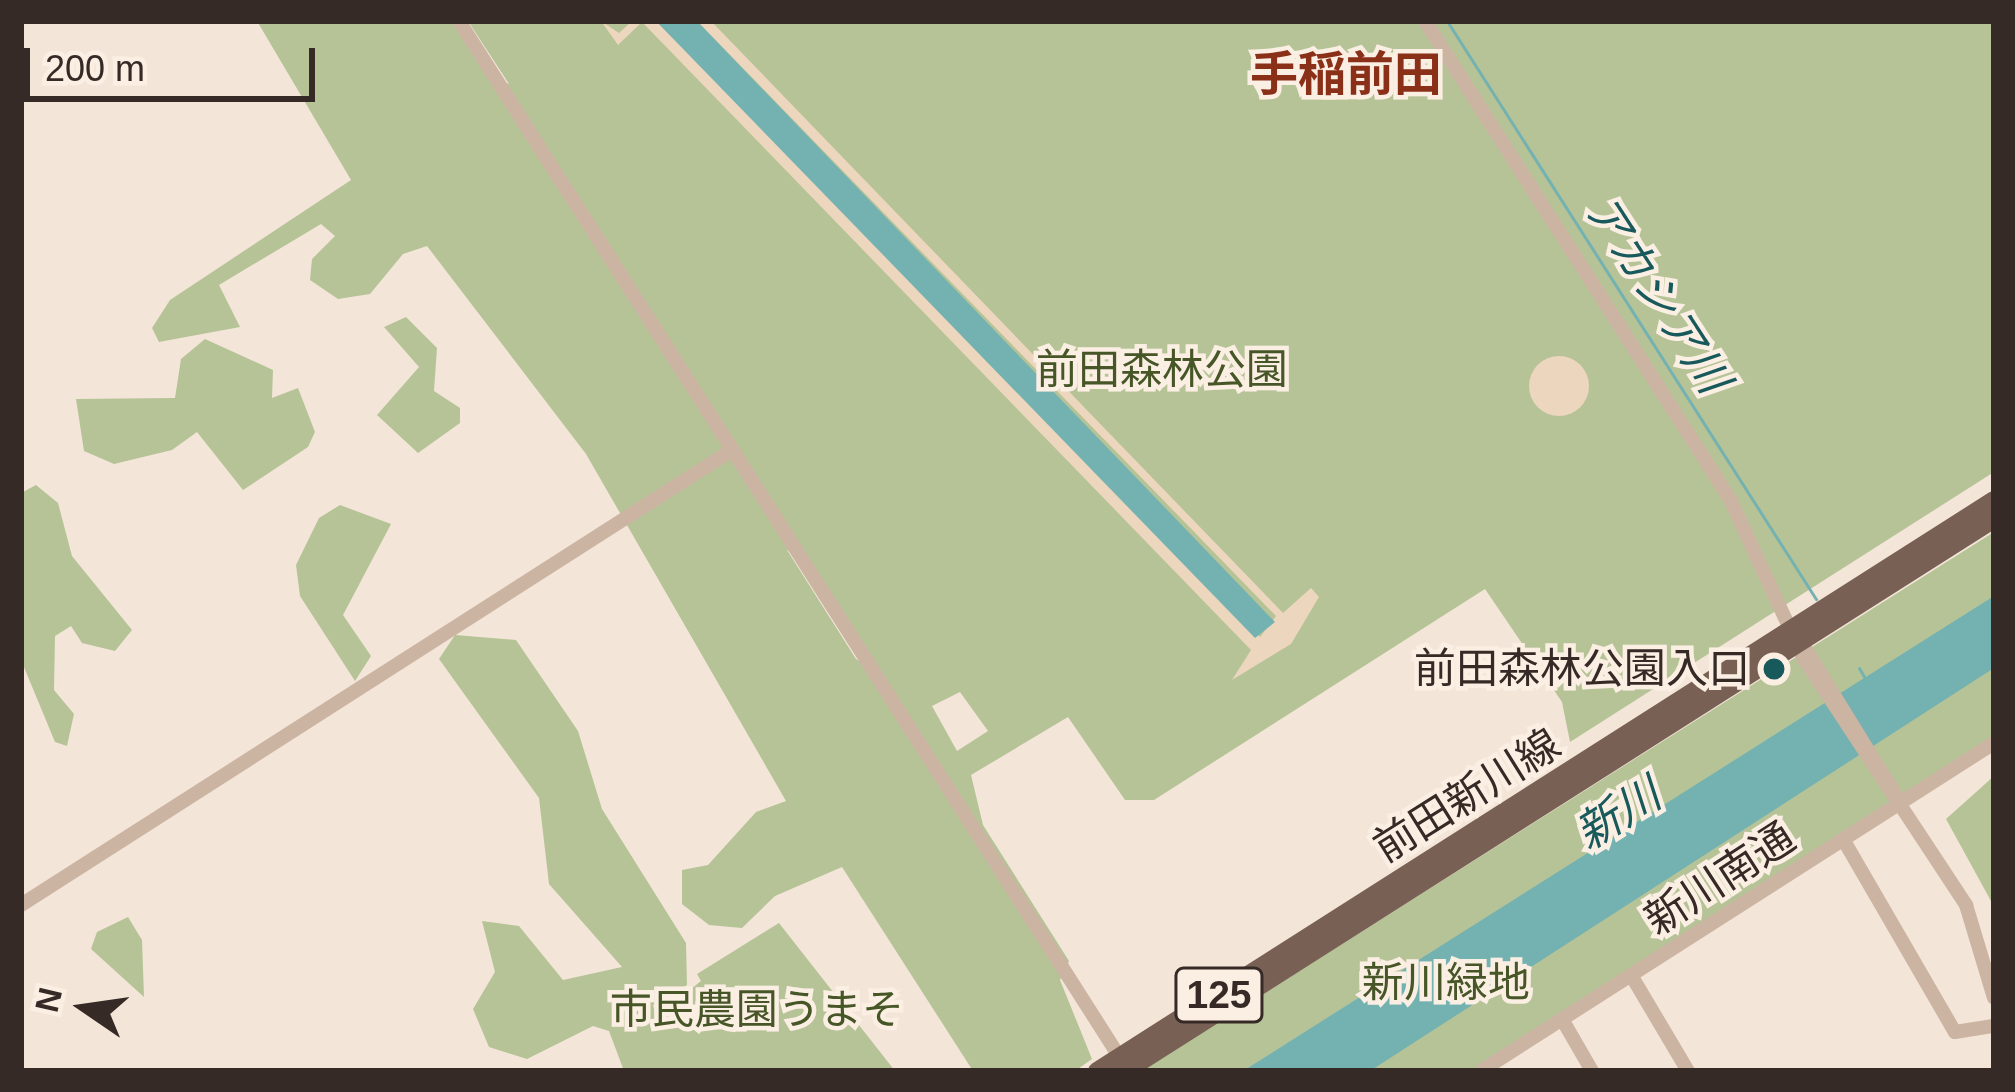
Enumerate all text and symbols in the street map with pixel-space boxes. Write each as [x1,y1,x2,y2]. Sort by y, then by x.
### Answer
scale bar [30,24,321,98]
district label: 手稲前田 [1250,46,1442,104]
text: 200 m [45,48,145,89]
water label: アカシア川 [1573,185,1741,403]
park label: 前田森林公園 [1036,345,1288,395]
place label: 前田森林公園入口 [1414,644,1750,694]
marker: 前田森林公園入口 [1761,656,1787,682]
street label: 前田新川線 [1365,719,1569,873]
water label: 新川 [1566,767,1670,861]
street label: 新川南通 [1636,812,1804,946]
north arrow [24,948,144,1068]
park label: 新川緑地 [1362,958,1530,1008]
road number: 125 [1174,962,1264,1028]
text: N [28,984,69,1016]
park label: 市民農園うまそ [610,985,904,1035]

